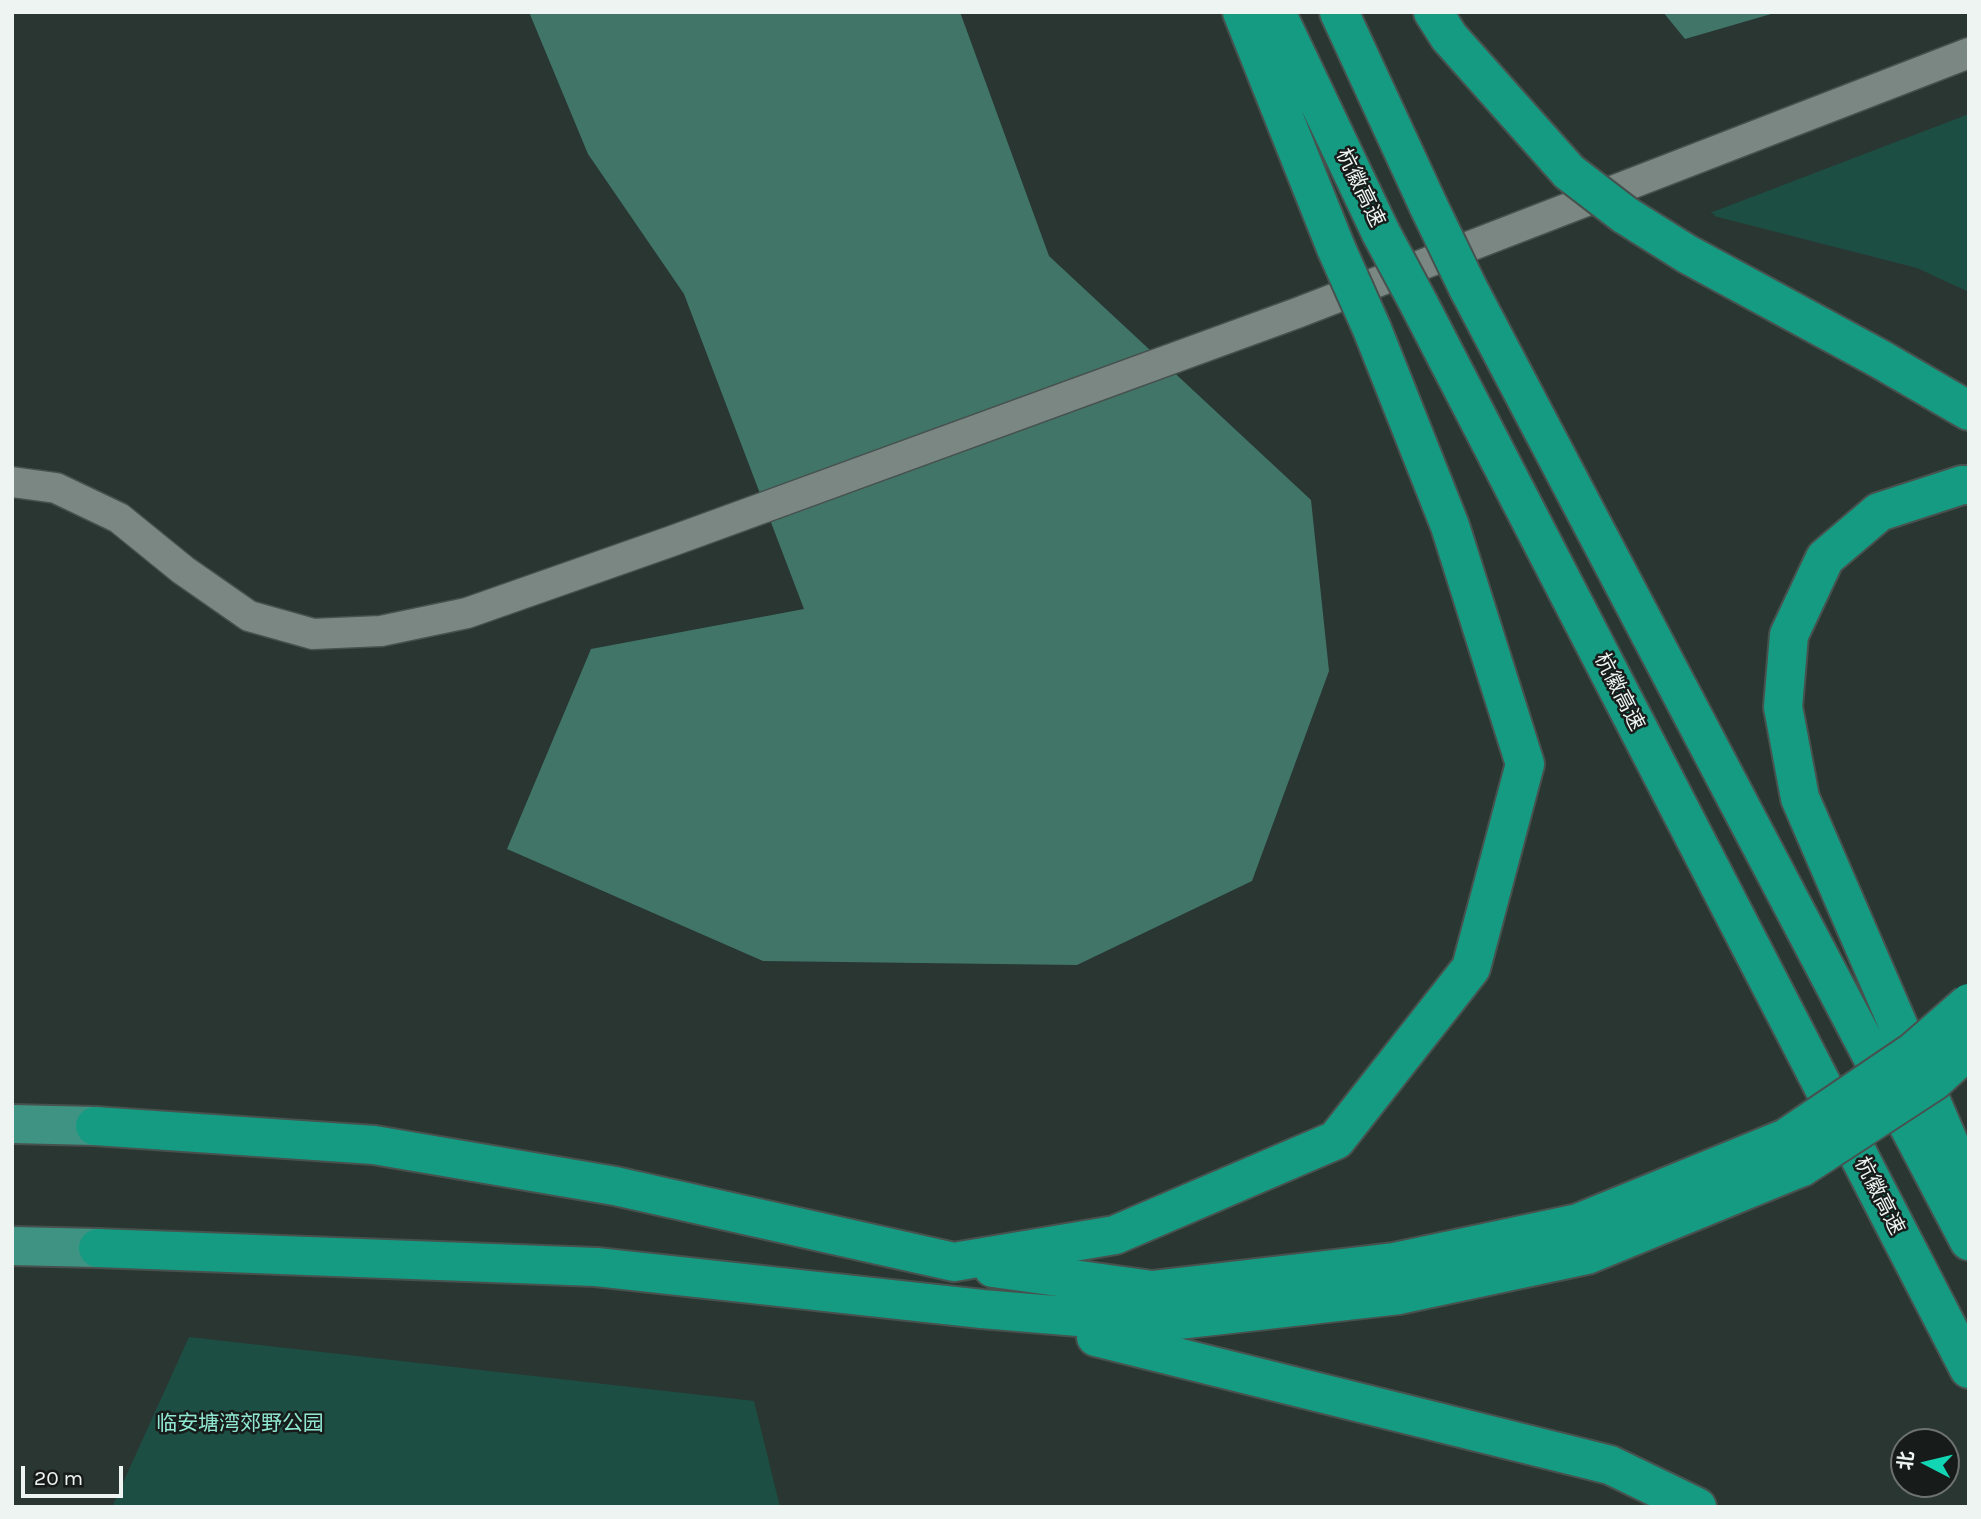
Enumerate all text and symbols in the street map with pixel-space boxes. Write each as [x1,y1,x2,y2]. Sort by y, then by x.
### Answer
street label: 杭徽高速 [1330,145,1390,231]
street label: 杭徽高速 [1589,649,1649,735]
street label: 杭徽高速 [1849,1153,1909,1239]
park label: 临安塘湾郊野公园 [156,1411,324,1437]
north arrow [1890,1428,1960,1498]
text: 北 [1894,1450,1918,1471]
scale bar [24,1452,126,1496]
text: 20 m [34,1466,83,1490]

